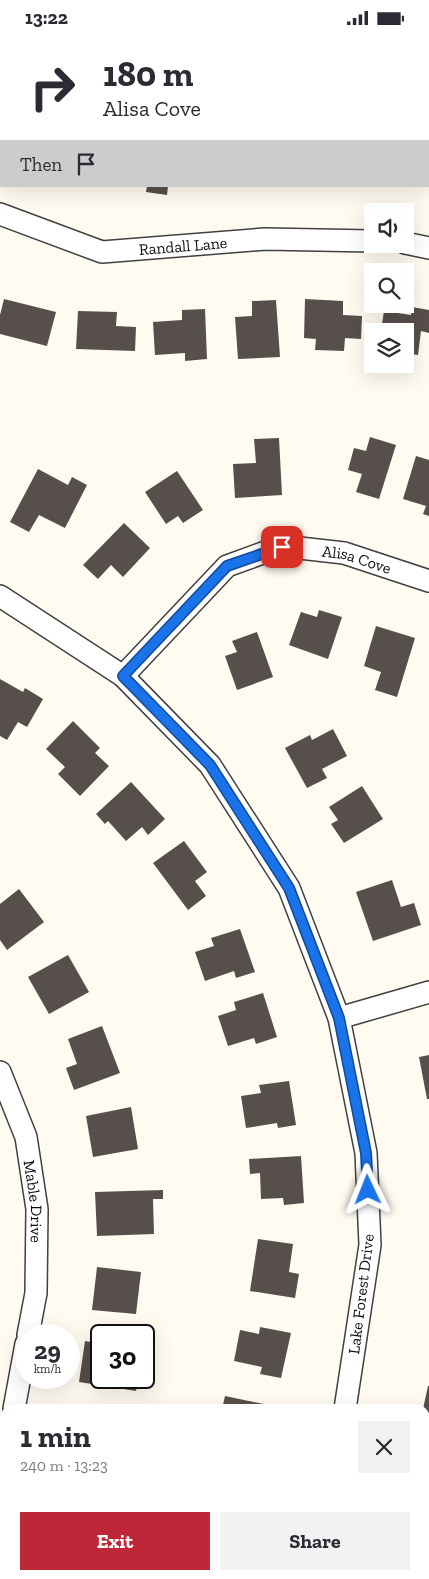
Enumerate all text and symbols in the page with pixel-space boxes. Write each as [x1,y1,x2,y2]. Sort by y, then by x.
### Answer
text: 13:22 [25,6,68,29]
text: 180 m [103,53,193,95]
icon: right [20,55,85,120]
text: Alisa Cove [103,95,201,122]
icon: arrive [72,150,100,178]
text: Then [20,153,62,176]
map controls [364,203,414,373]
button: sound [364,203,414,253]
street label: Randall Lane [138,233,228,259]
button: search [364,263,414,313]
button: layers [364,323,414,373]
pin [261,526,303,568]
icon: arrive [268,533,296,561]
street label: Alisa Cove [321,541,394,577]
street label: Mable Drive [20,1159,47,1243]
position arrow [341,1163,393,1215]
street label: Lake Forest Drive [344,1233,378,1355]
speed limit sign: 30 [90,1324,155,1389]
text: 29 [34,1335,61,1365]
text: km/h [34,1362,61,1376]
text: 1 min [20,1419,91,1455]
button: close [358,1421,410,1473]
text: 240 m · 13:23 [20,1456,108,1475]
button: Exit [20,1512,210,1570]
button: Share [220,1512,410,1570]

